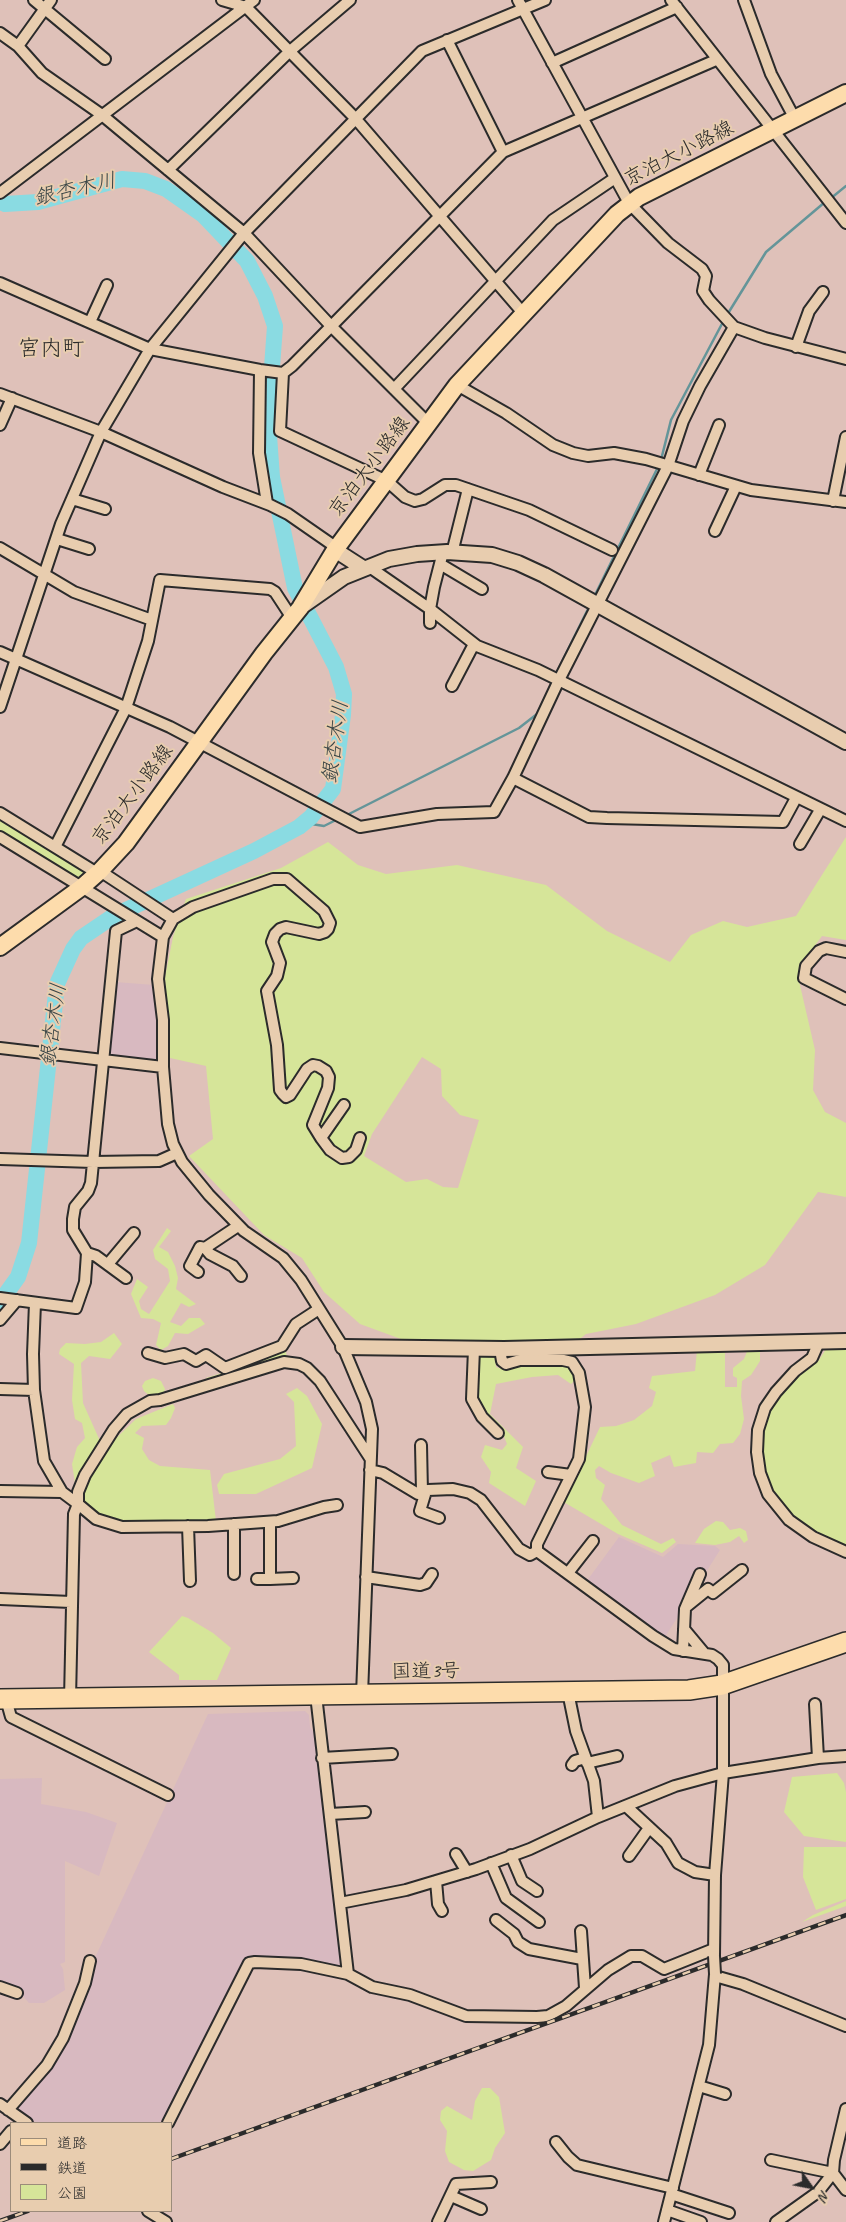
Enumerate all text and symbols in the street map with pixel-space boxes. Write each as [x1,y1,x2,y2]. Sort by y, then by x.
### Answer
street label: 京泊大小路線 [620,116,738,192]
water label: 銀杏木川 [31,168,119,212]
district label: 宮内町 [18,336,84,362]
street label: 京泊大小路線 [324,412,416,522]
water label: 銀杏木川 [318,699,354,785]
street label: 京泊大小路線 [87,740,179,850]
water label: 銀杏木川 [36,982,72,1068]
street label: 国道3号 [391,1659,461,1685]
legend [10,2122,172,2212]
text: 道路 [57,2134,87,2153]
text: 鉄道 [57,2159,87,2178]
north arrow [786,2162,836,2212]
text: 公園 [57,2184,87,2203]
text: N [815,2187,833,2204]

